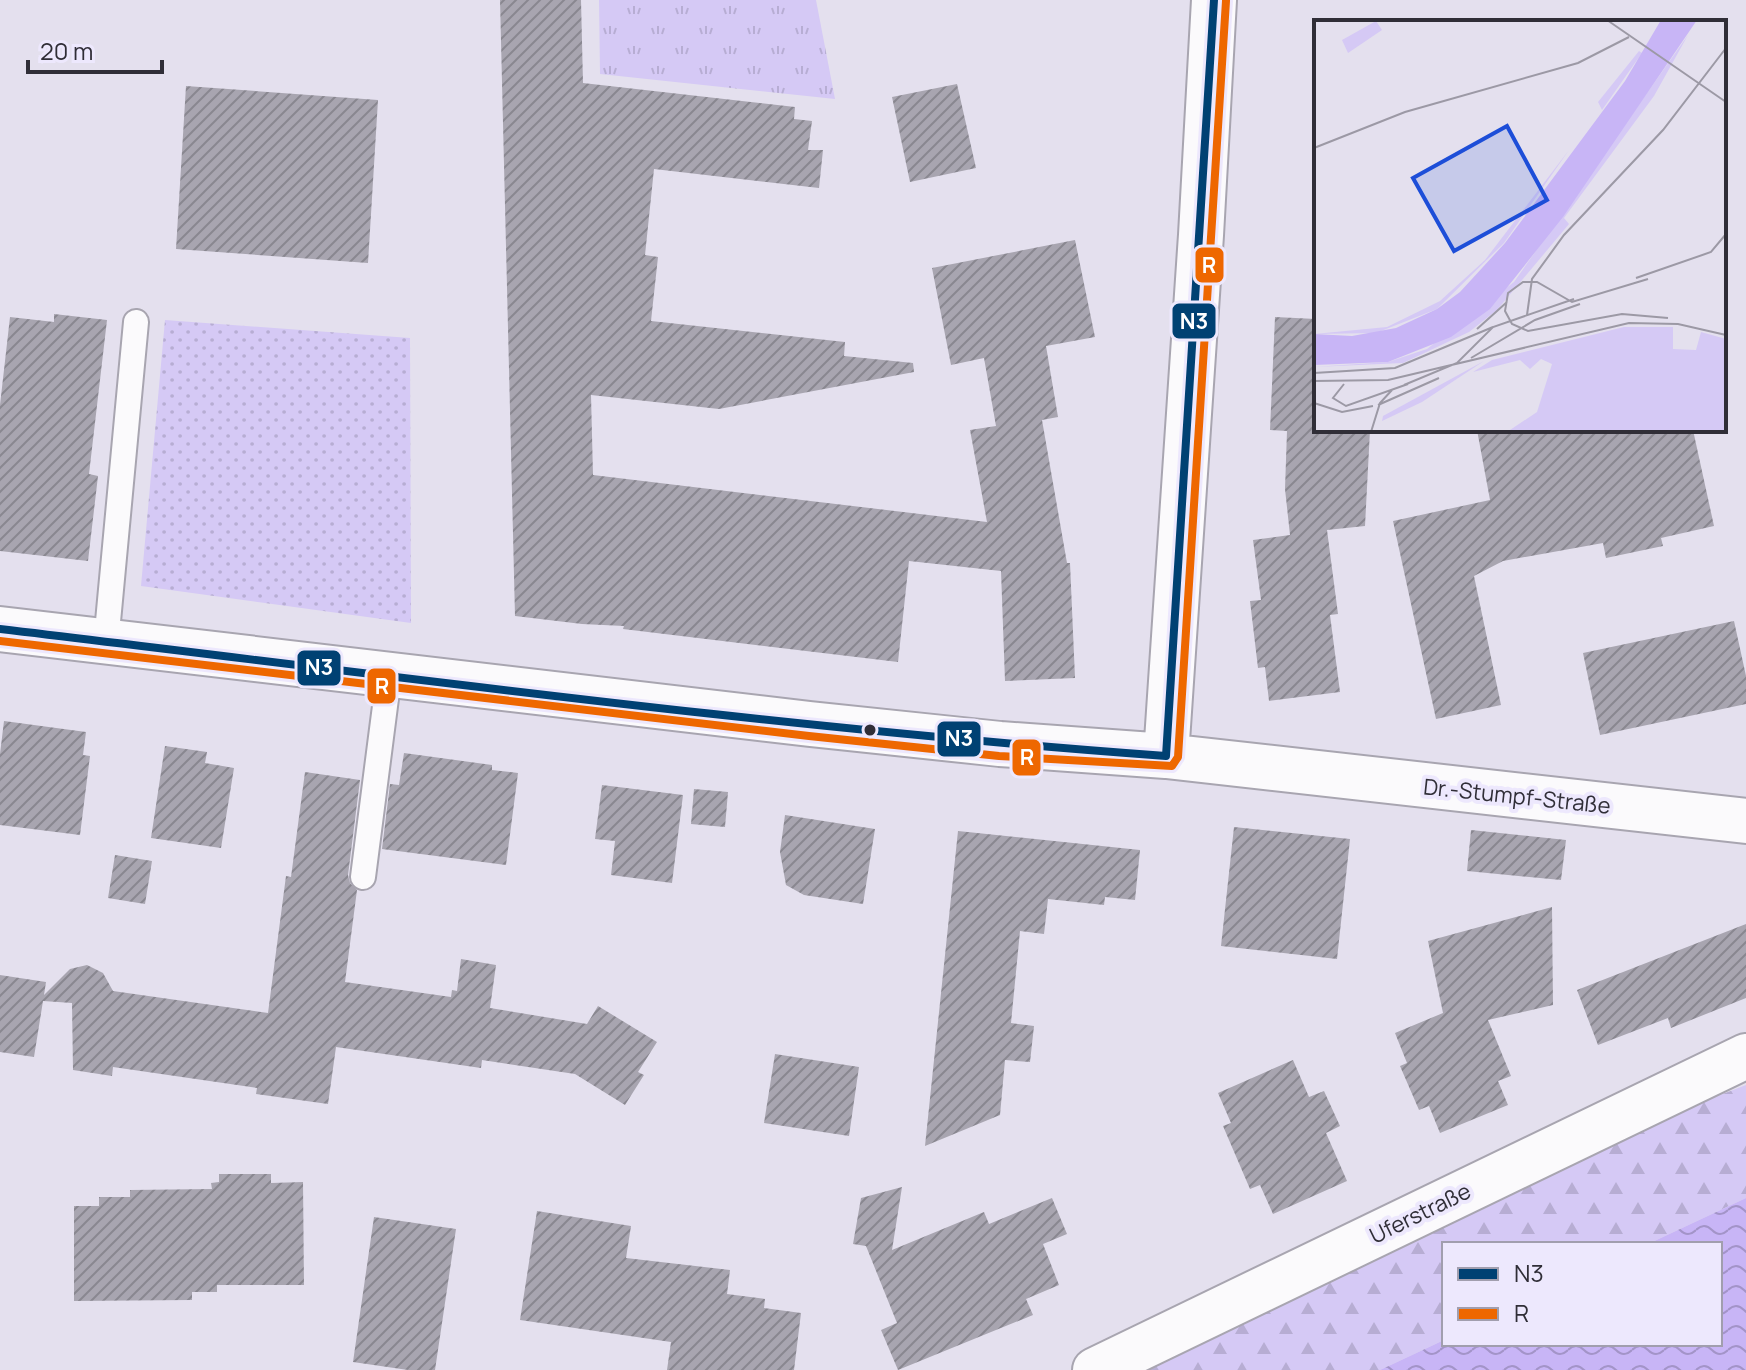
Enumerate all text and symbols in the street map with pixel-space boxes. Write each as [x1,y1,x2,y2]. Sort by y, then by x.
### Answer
inset map [1314,20,1726,432]
scale bar [28,24,162,74]
text: 20 m [40,34,93,67]
line badge: R [1194,246,1225,284]
text: R [1202,250,1216,280]
line badge: N3 [1171,302,1217,340]
text: N3 [1180,306,1208,336]
line badge: N3 [296,649,342,687]
text: N3 [305,652,333,682]
line badge: R [366,667,397,705]
text: R [375,671,389,701]
line badge: N3 [936,720,982,758]
unlabelled marker [862,722,878,738]
text: N3 [945,723,973,753]
line badge: R [1011,738,1042,777]
text: R [1020,742,1034,772]
street label: Dr.-Stumpf-Straße [1422,771,1612,821]
street label: Uferstraße [1364,1176,1476,1250]
legend [1442,1242,1722,1346]
text: N3 [1514,1256,1544,1289]
text: R [1514,1296,1529,1329]

